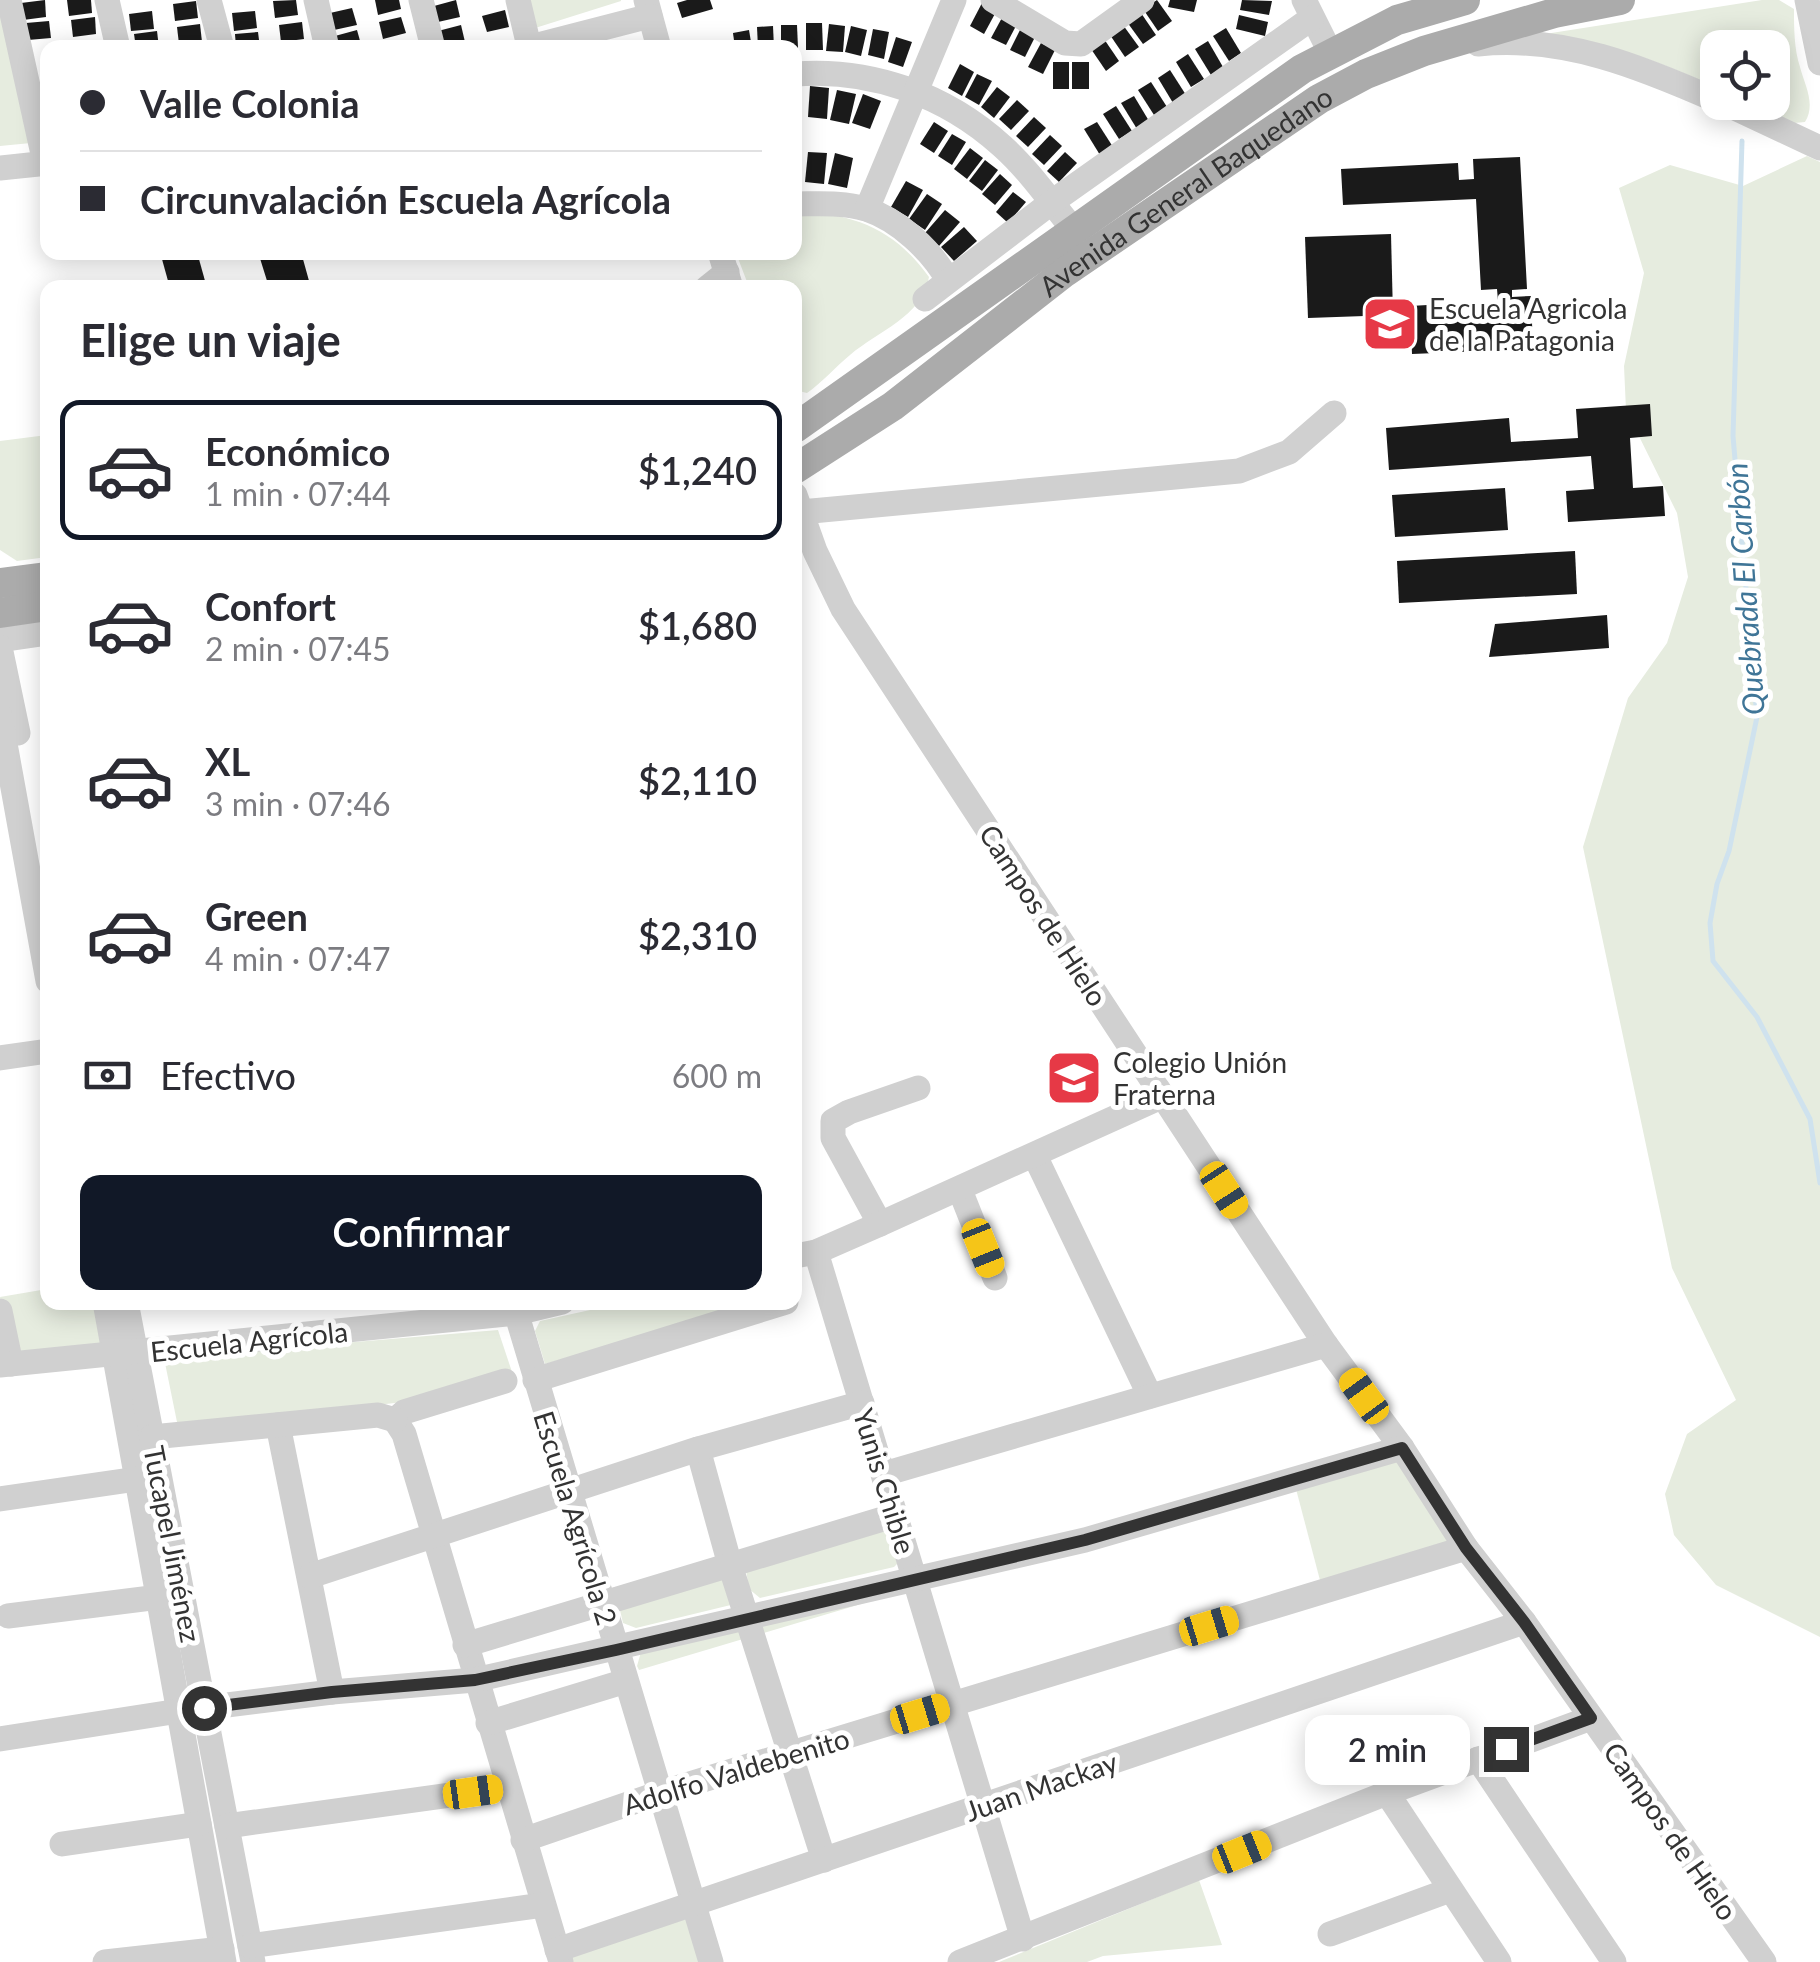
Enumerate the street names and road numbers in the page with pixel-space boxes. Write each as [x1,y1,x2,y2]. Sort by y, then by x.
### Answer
street label: Avenida General Baquedano [1032,78,1338,303]
street label: Campos de Hielo [973,818,1115,1012]
street label: Escuela Agrícola [148,1314,350,1368]
street label: Yunis Chible [847,1404,923,1558]
street label: Escuela Agrícola 2 [527,1407,625,1629]
street label: Tucapel Jiménez [137,1443,209,1645]
street label: Adolfo Valdebenito [619,1720,853,1822]
street label: Campos de Hielo [1597,1736,1745,1926]
street label: Juan Mackay [960,1744,1122,1828]

